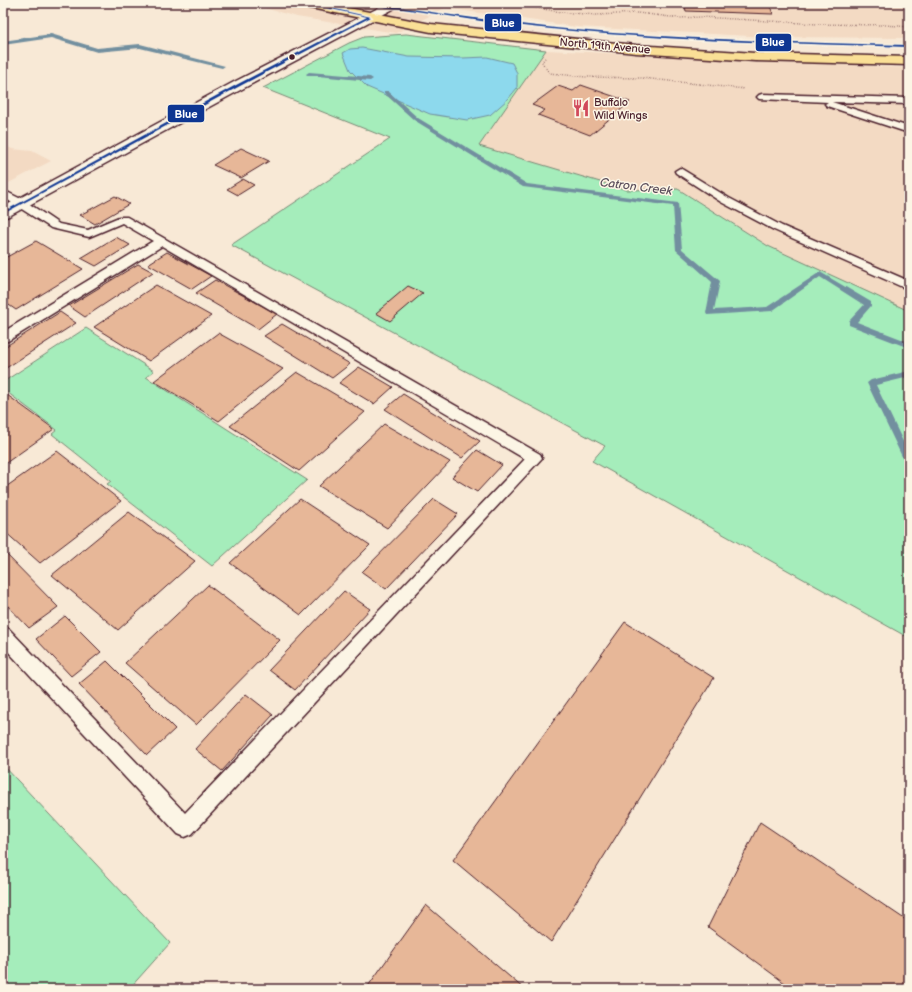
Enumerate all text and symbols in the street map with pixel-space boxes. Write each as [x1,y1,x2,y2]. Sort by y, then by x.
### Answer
line badge: Blue [484,13,522,32]
text: Blue [491,17,515,30]
line badge: Blue [755,33,792,52]
street label: North 19th Avenue [559,36,651,56]
text: Blue [761,36,785,49]
unlabelled marker [287,52,297,62]
place label: Buffalo Wild Wings [594,96,648,122]
restaurant icon: Buffalo Wild Wings [571,98,591,118]
line badge: Blue [167,104,205,123]
text: Blue [174,108,198,121]
water label: Catron Creek [599,175,674,199]

